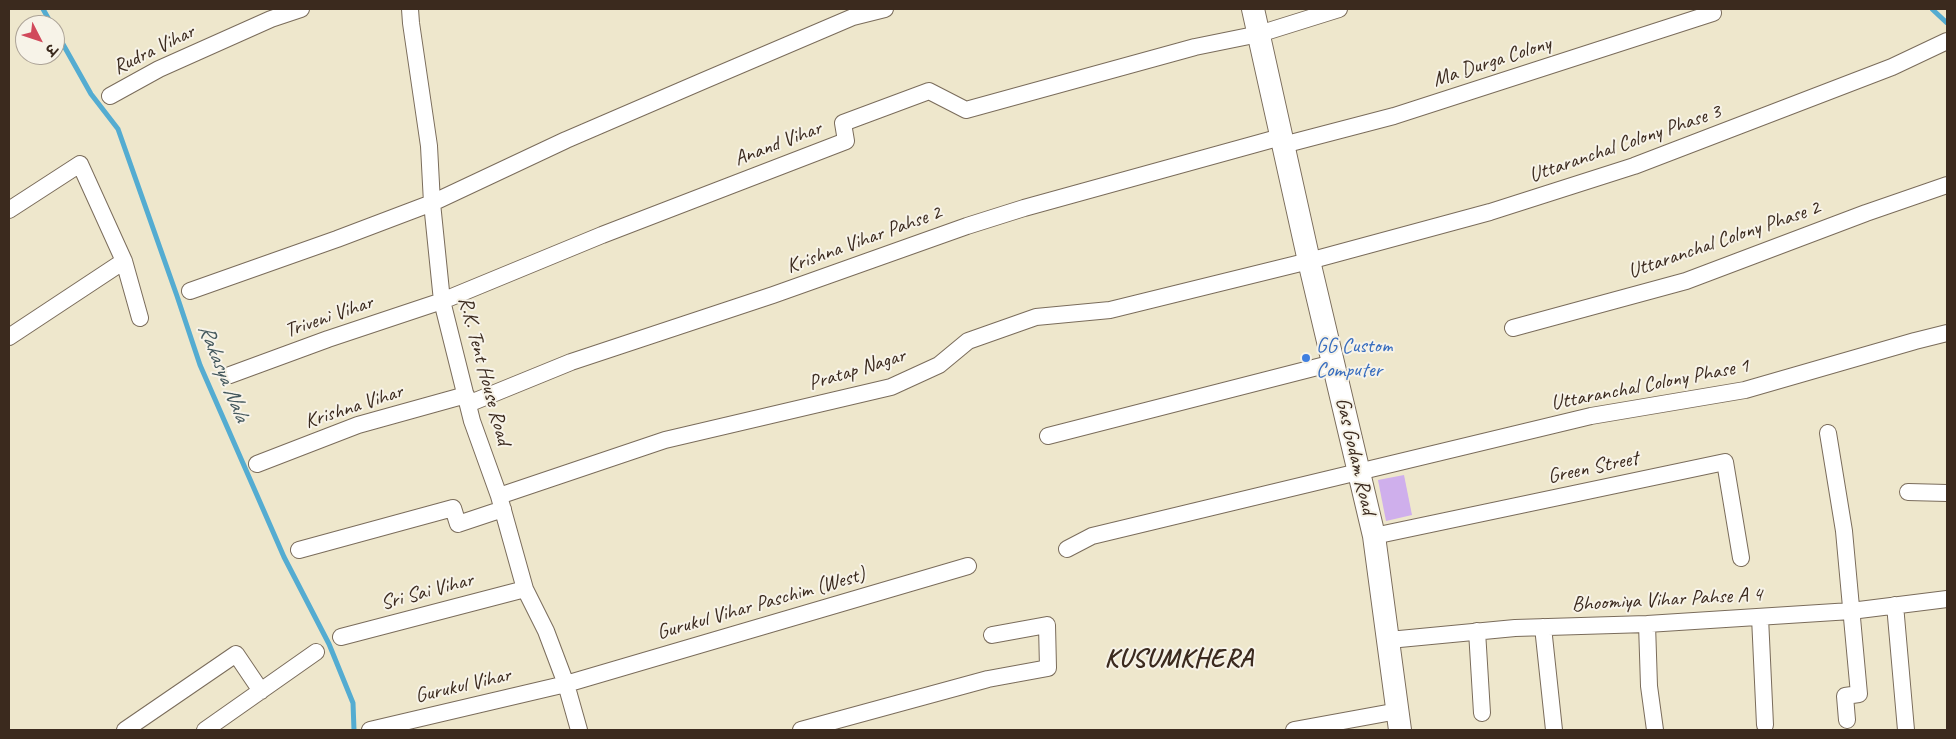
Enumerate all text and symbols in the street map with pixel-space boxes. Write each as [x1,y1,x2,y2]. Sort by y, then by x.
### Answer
north arrow [15,15,65,65]
street label: Rudra Vihar [109,19,199,81]
street label: Ma Durga Colony [1430,31,1554,93]
text: उ [41,40,60,59]
street label: Uttaranchal Colony Phase 3 [1526,99,1724,189]
street label: Anand Vihar [731,116,825,172]
street label: Uttaranchal Colony Phase 2 [1625,195,1823,285]
street label: Krishna Vihar Pahse 2 [783,200,945,280]
street label: Triveni Vihar [282,290,376,344]
street label: R.K. Tent House Road [452,294,516,448]
water label: Rakasya Nala [192,320,254,426]
place label: GG Custom Computer [1316,333,1393,383]
street label: Pratap Nagar [806,343,908,397]
marker: GG Custom Computer [1300,352,1312,364]
street label: Uttaranchal Colony Phase 1 [1549,353,1751,417]
street label: Krishna Vihar [302,379,406,435]
street label: Gas Godam Road [1329,395,1381,517]
street label: Green Street [1546,446,1640,490]
street label: Gurukul Vihar Paschim (West) [654,562,868,646]
street label: Sri Sai Vihar [378,568,476,616]
street label: Bhoomiya Vihar Pahse A 4 [1571,582,1763,618]
district label: KUSUMKHERA [1103,643,1255,675]
street label: Gurukul Vihar [413,663,513,709]

